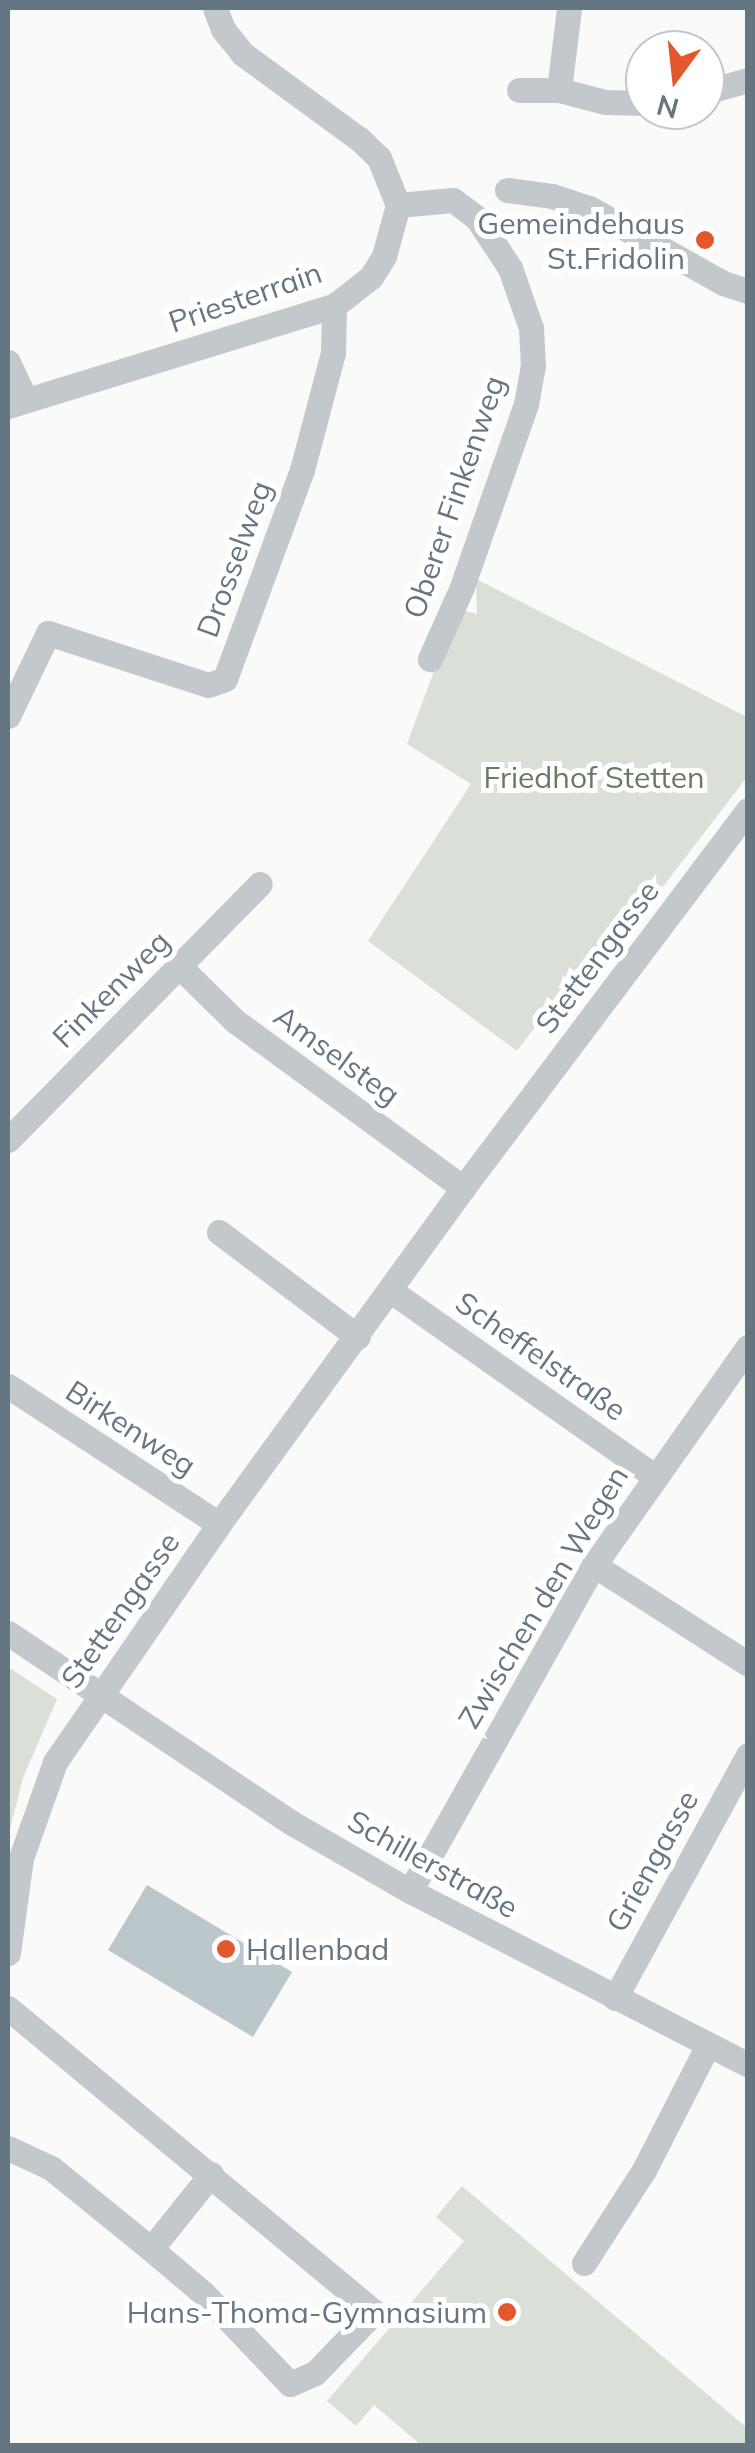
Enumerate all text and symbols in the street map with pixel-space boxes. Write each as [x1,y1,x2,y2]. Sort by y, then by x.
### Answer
north arrow [625,30,725,130]
text: N [653,88,682,127]
place label: Gemeindehaus St.Fridolin [477,205,685,276]
marker: Gemeindehaus St.Fridolin [694,229,716,251]
street label: Priesterrain [164,254,326,340]
street label: Oberer Finkenweg [396,371,512,623]
street label: Drosselweg [189,476,279,642]
park label: Friedhof Stetten [483,759,705,795]
street label: Stettengasse [528,874,666,1040]
street label: Finkenweg [45,923,177,1055]
street label: Amselsteg [267,997,407,1113]
street label: Scheffelstraße [449,1284,633,1428]
street label: Birkenweg [59,1373,203,1483]
street label: Zwischen den Wegen [451,1460,635,1734]
street label: Stettengasse [53,1525,187,1695]
street label: Griengasse [598,1784,706,1938]
street label: Schillerstraße [342,1802,524,1926]
place label: Hallenbad [246,1931,389,1967]
marker: Hallenbad [215,1938,237,1960]
place label: Hans-Thoma-Gymnasium [127,2294,487,2330]
marker: Hans-Thoma-Gymnasium [496,2301,518,2323]

